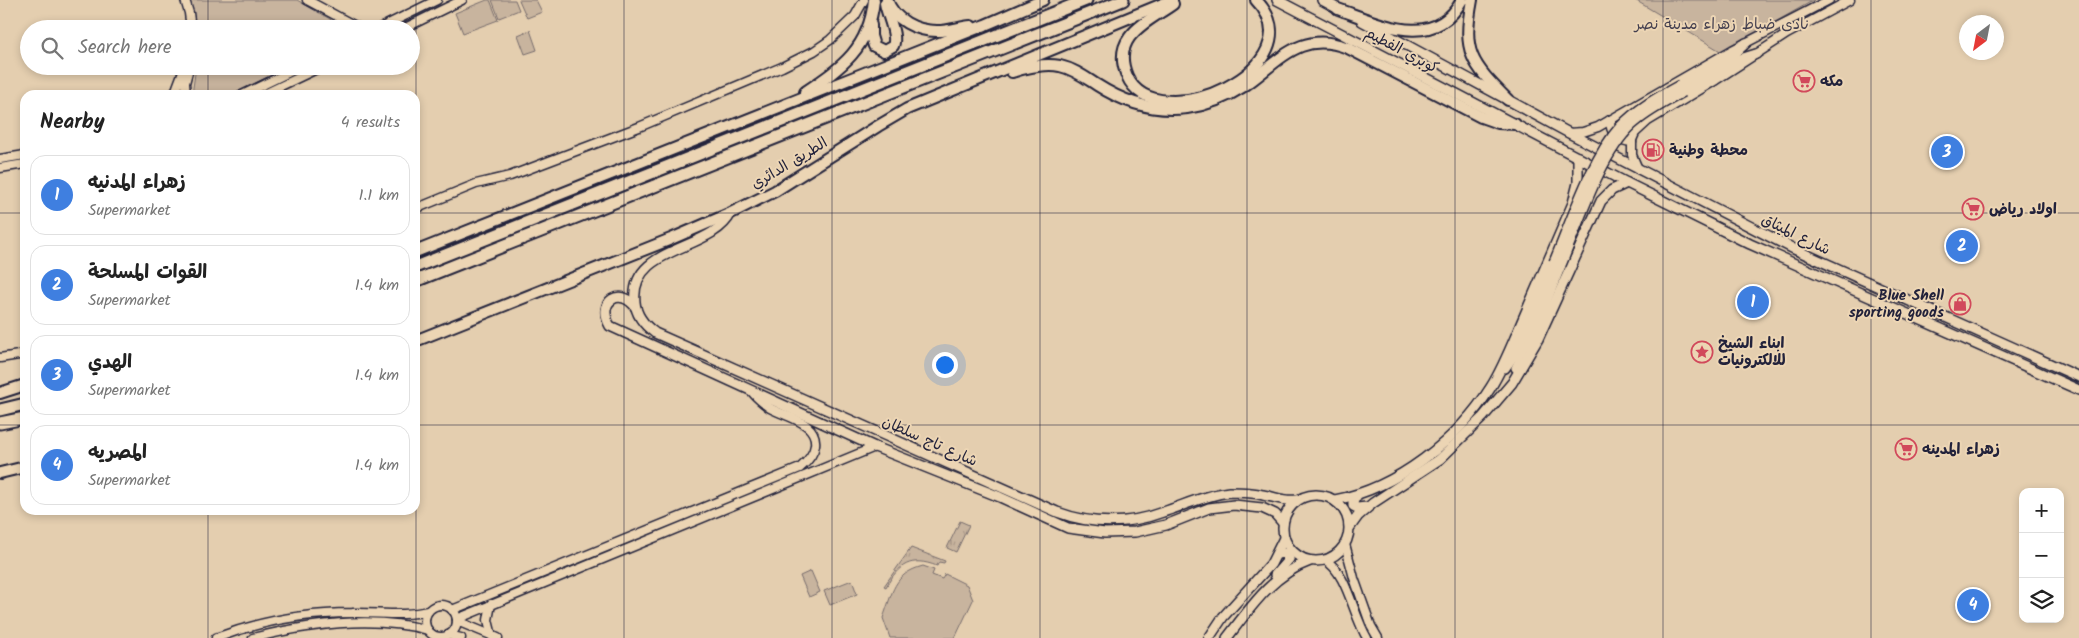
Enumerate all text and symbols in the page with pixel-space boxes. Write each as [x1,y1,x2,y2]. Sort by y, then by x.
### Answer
park label: نادى ضباط زهراء مدينة نصر [1632,13,1810,37]
north arrow [1959,15,2004,60]
search box [20,20,420,75]
street label: كوبري الفطيم [1360,21,1443,80]
text: Search here [78,33,172,63]
icon: search [38,34,66,62]
supermarket icon: مكه [1792,69,1816,93]
place label: مكه [1820,70,1843,94]
text: Nearby [40,106,105,139]
text: 4 results [341,110,400,135]
street label: الطريق الدائري [747,131,832,196]
pin: 3 [1931,133,1963,171]
fuel station icon: محطة وطنية [1641,138,1665,162]
place label: محطة وطنية [1669,139,1748,163]
text: زهراء المدنيه [88,168,186,198]
text: 1 [55,183,59,208]
text: 1.1 km [359,183,399,208]
supermarket icon: اولاد رياض [1961,197,1985,221]
text: Supermarket [88,198,171,223]
place label: اولاد رياض [1989,198,2057,222]
street label: شارع الميثاق [1757,208,1834,262]
pin: 2 [1946,227,1978,265]
text: القوات المسلحة [88,258,207,288]
text: 2 [52,273,62,298]
text: 1.4 km [355,273,399,298]
pin: 1 [1737,283,1769,321]
place label: Blue Shell sporting goods [1849,284,1944,325]
text: Supermarket [88,288,171,313]
shop icon: Blue Shell sporting goods [1948,292,1972,316]
place label: ابناء الشيخ للالكترونيات [1718,332,1785,373]
place icon: ابناء الشيخ للالكترونيات [1690,340,1714,364]
text: الهدي [88,348,132,378]
your location [932,352,958,378]
text: 3 [53,363,61,388]
text: 1.4 km [355,363,399,388]
text: Supermarket [88,378,171,403]
street label: شارع تاج سلطان [878,410,981,474]
supermarket icon: زهراء المدينه [1894,437,1918,461]
text: المصريه [88,438,147,468]
place label: زهراء المدينه [1922,438,2000,462]
text: 4 [53,453,61,478]
text: 1.4 km [355,453,399,478]
text: Supermarket [88,468,171,493]
map controls [2019,488,2064,623]
button: + [2019,488,2064,533]
button: − [2019,533,2064,578]
button: layers [2019,578,2064,623]
pin: 4 [1957,586,1989,624]

